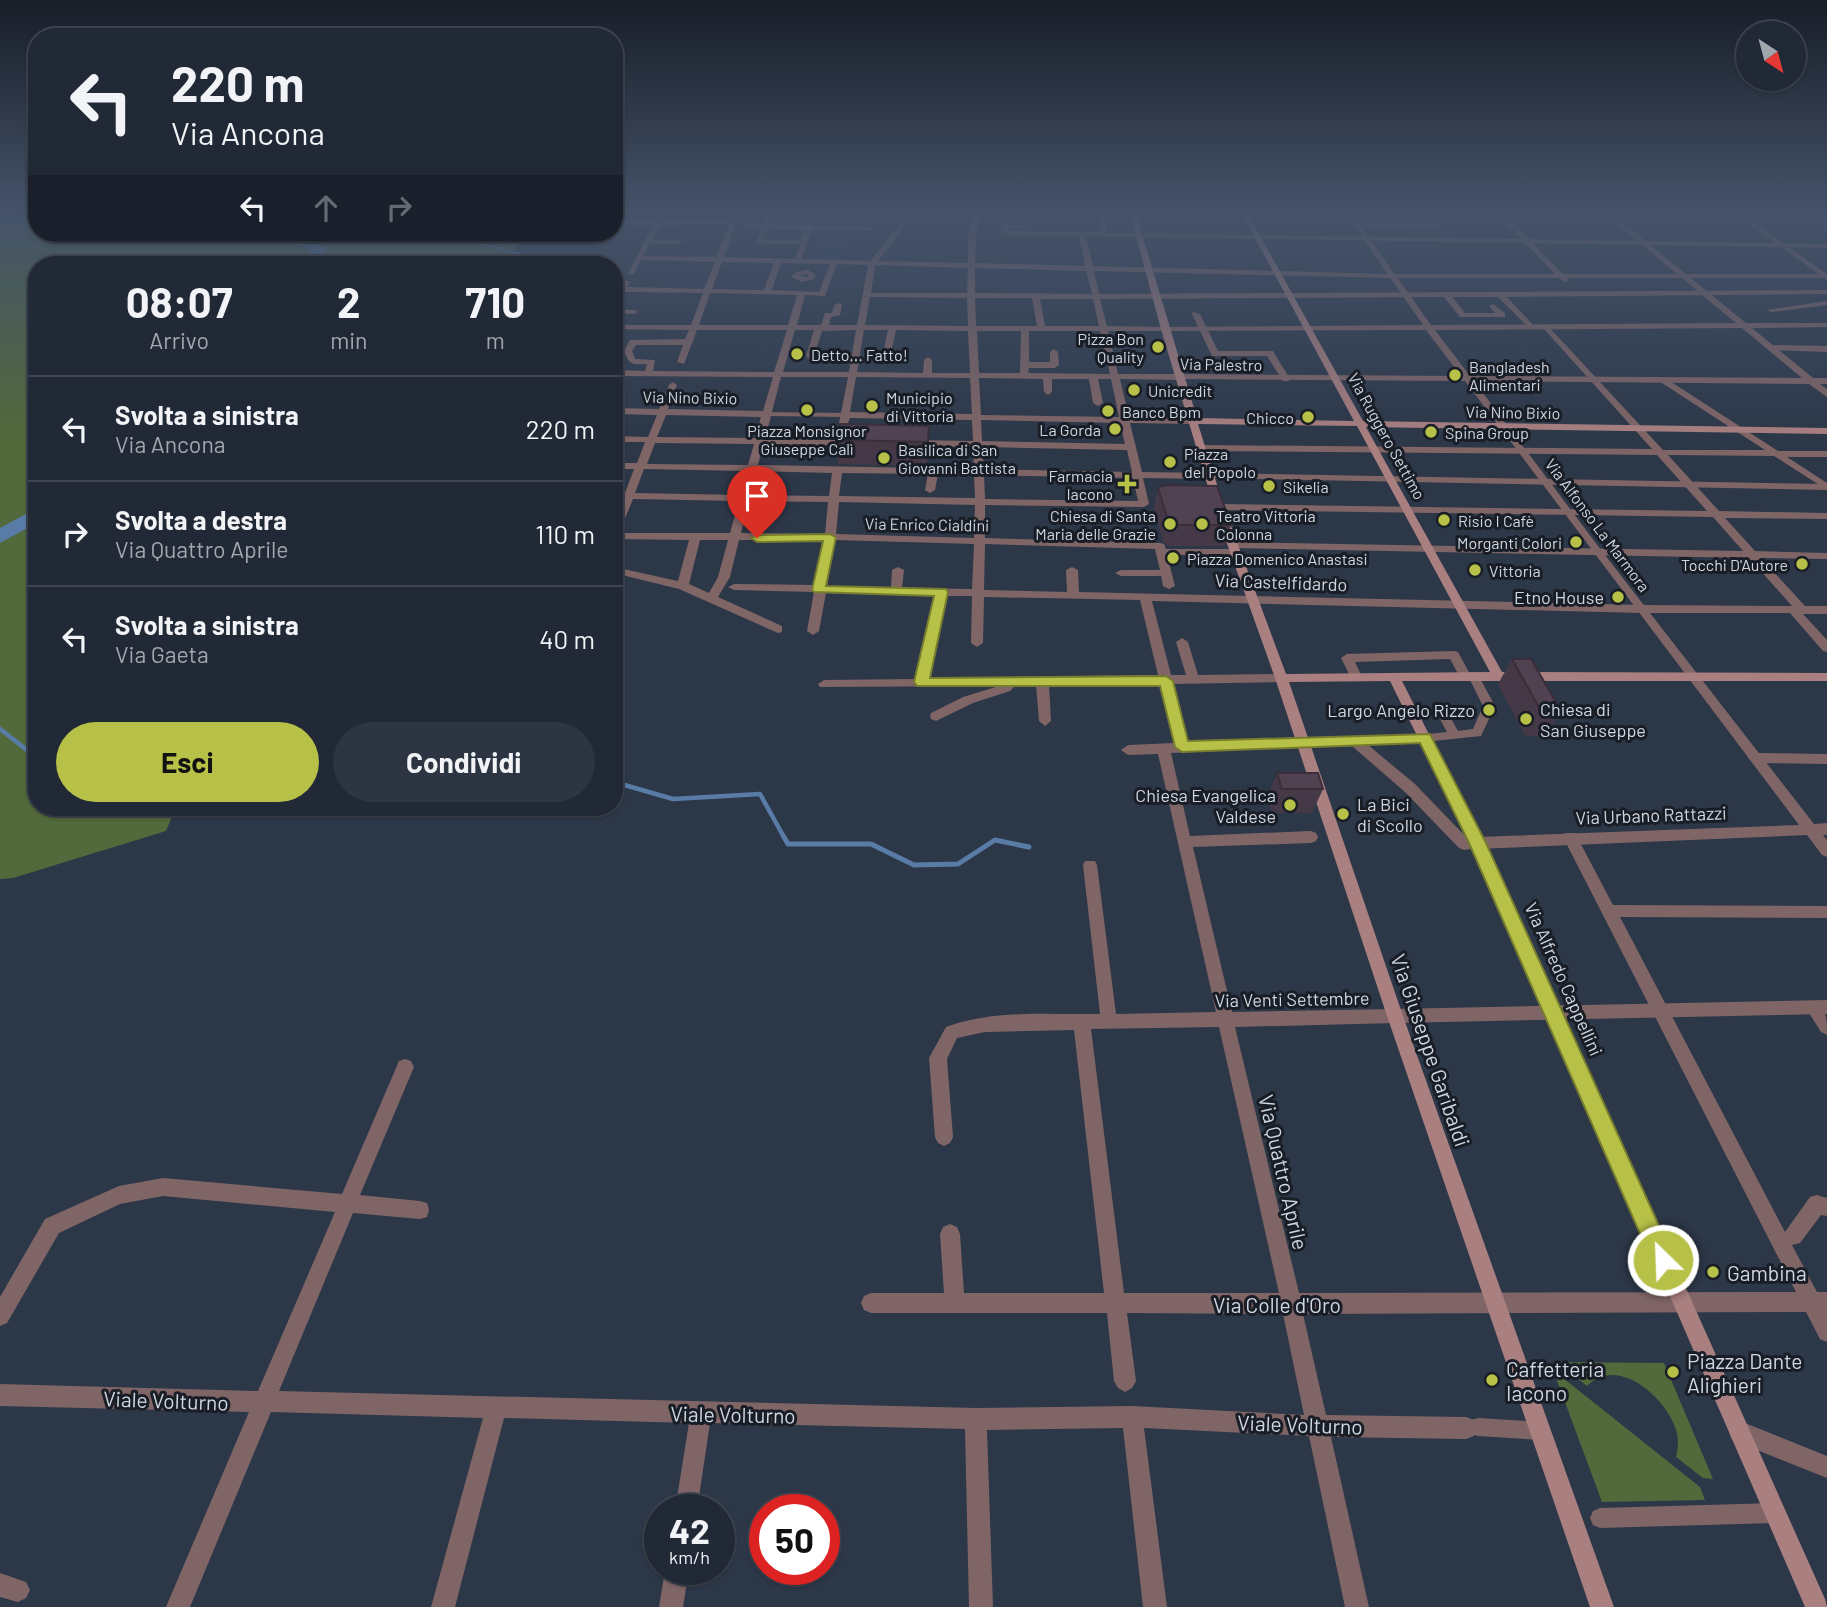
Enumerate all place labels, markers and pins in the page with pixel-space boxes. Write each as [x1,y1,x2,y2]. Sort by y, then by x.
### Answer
place label: Pizza Bon Quality [1077,329,1145,366]
marker: Pizza Bon Quality [1150,339,1166,355]
place label: Detto... Fatto! [811,345,908,364]
marker: Detto... Fatto! [789,346,805,362]
place label: Bangladesh Alimentari [1469,357,1550,394]
marker: Bangladesh Alimentari [1447,367,1463,383]
place label: Unicredit [1148,381,1212,400]
marker: Unicredit [1126,382,1142,398]
place label: Municipio di Vittoria [886,388,954,425]
marker: Municipio di Vittoria [864,398,880,414]
marker: Piazza Monsignor Giuseppe Calì [799,402,815,418]
place label: Banco Bpm [1122,402,1201,421]
marker: Banco Bpm [1100,403,1116,419]
place label: Chicco [1246,408,1294,427]
marker: Chicco [1300,409,1316,425]
place label: La Gorda [1039,420,1101,439]
place label: Piazza Monsignor Giuseppe Calì [747,421,867,458]
marker: La Gorda [1107,421,1123,437]
place label: Spina Group [1445,423,1529,442]
marker: Spina Group [1423,424,1439,440]
place label: Basilica di San Giovanni Battista [898,440,1016,477]
place label: Piazza del Popolo [1184,444,1256,481]
marker: Basilica di San Giovanni Battista [876,450,892,466]
marker: Piazza del Popolo [1162,454,1178,470]
pin [727,466,787,538]
place label: Farmacia Iacono [1048,466,1113,503]
marker: Farmacia Iacono [1119,476,1135,492]
place label: Sikelia [1283,477,1329,496]
marker: Sikelia [1261,478,1277,494]
place label: Chiesa di Santa Maria delle Grazie [1035,506,1156,543]
place label: Teatro Vittoria Colonna [1216,506,1316,543]
place label: Risio I Cafè [1458,511,1534,530]
marker: Risio I Cafè [1436,512,1452,528]
marker: Chiesa di Santa Maria delle Grazie [1162,516,1178,532]
marker: Teatro Vittoria Colonna [1194,516,1210,532]
place label: Morganti Colori [1457,533,1562,552]
marker: Morganti Colori [1568,534,1584,550]
place label: Piazza Domenico Anastasi [1187,549,1367,568]
marker: Piazza Domenico Anastasi [1165,550,1181,566]
place label: Tocchi D'Autore [1681,555,1788,574]
marker: Tocchi D'Autore [1794,556,1810,572]
place label: Vittoria [1489,561,1541,580]
marker: Vittoria [1467,562,1483,578]
place label: Etno House [1514,586,1604,608]
marker: Etno House [1610,589,1626,605]
place label: Chiesa di San Giuseppe [1540,698,1646,741]
place label: Largo Angelo Rizzo [1327,699,1475,721]
marker: Largo Angelo Rizzo [1481,702,1497,718]
marker: Chiesa di San Giuseppe [1518,711,1534,727]
place label: Chiesa Evangelica Valdese [1135,784,1276,827]
place label: La Bici di Scollo [1357,793,1423,836]
marker: Chiesa Evangelica Valdese [1282,797,1298,813]
marker: La Bici di Scollo [1335,806,1351,822]
place label: Gambina [1727,1260,1807,1285]
marker: Gambina [1705,1264,1721,1280]
place label: Piazza Dante Alighieri [1687,1348,1803,1397]
place label: Caffetteria Iacono [1506,1356,1604,1405]
marker: Piazza Dante Alighieri [1665,1364,1681,1380]
marker: Caffetteria Iacono [1484,1372,1500,1388]

